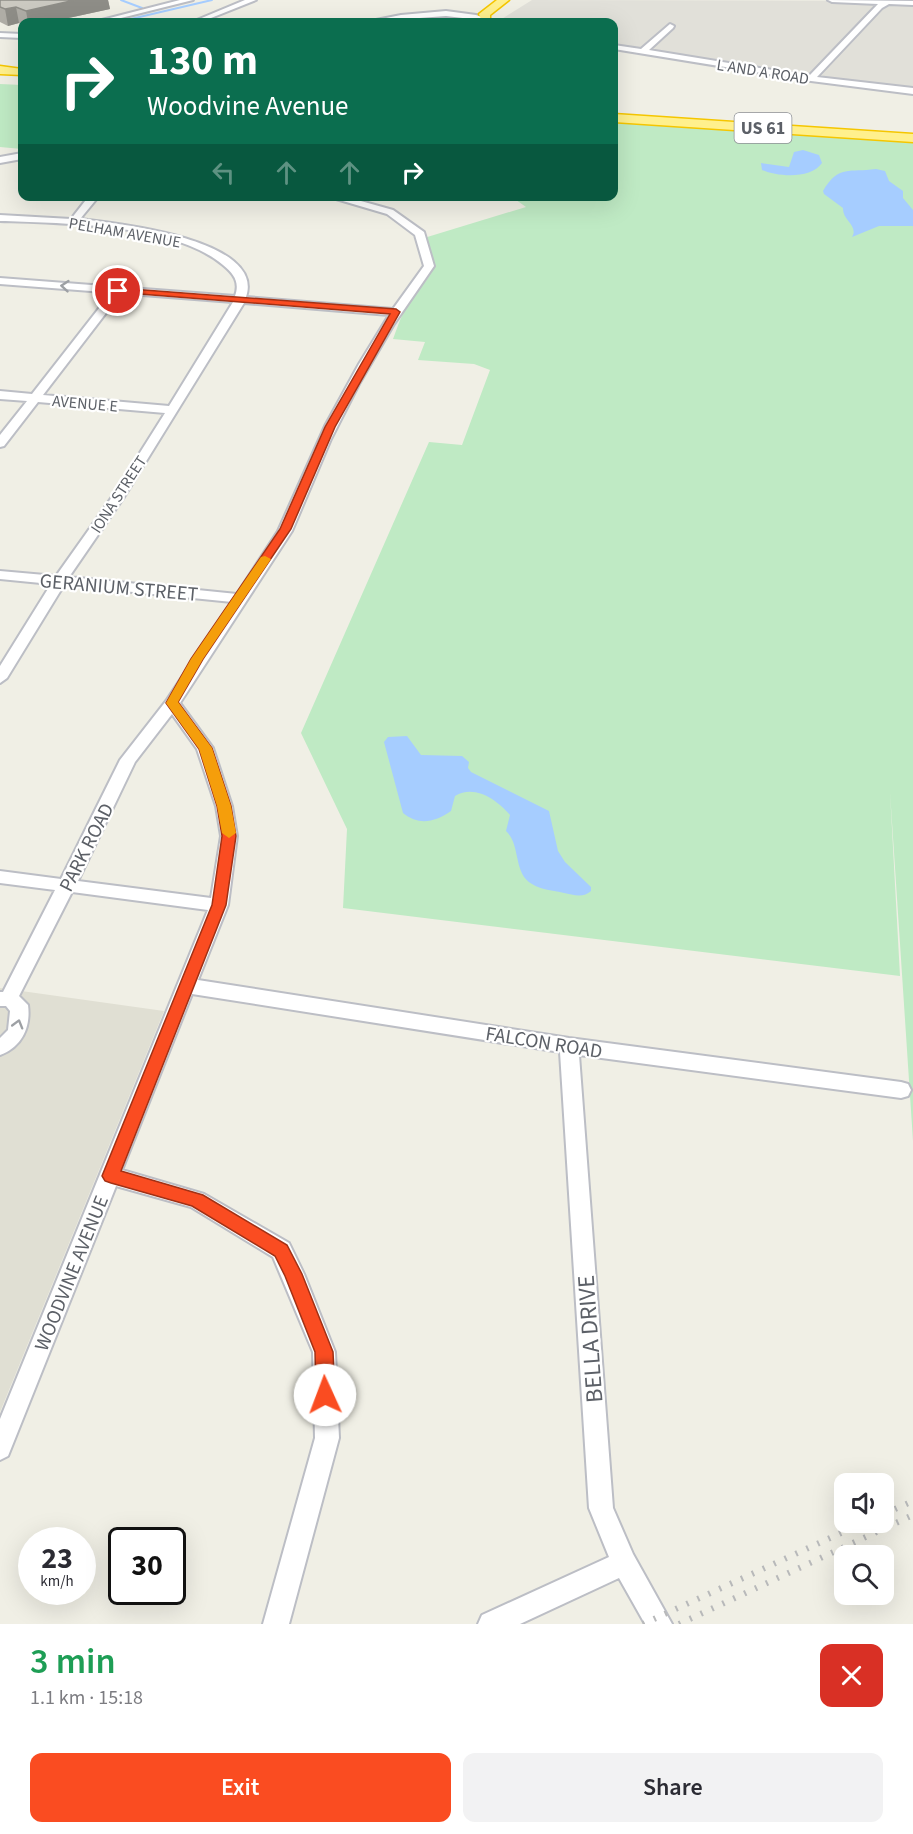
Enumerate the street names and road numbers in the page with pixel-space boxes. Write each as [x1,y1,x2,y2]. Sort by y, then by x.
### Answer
street label: L AND A ROAD [715,54,811,90]
road number: US 61 [734,113,792,143]
street label: PELHAM AVENUE [67,212,183,254]
street label: AVENUE E [51,390,119,418]
street label: IONA STREET [86,451,152,538]
street label: GERANIUM STREET [39,567,200,609]
street label: PARK ROAD [53,798,121,897]
street label: FALCON ROAD [483,1020,604,1066]
street label: WOODVINE AVENUE [28,1192,116,1355]
street label: BELLA DRIVE [569,1274,612,1404]

